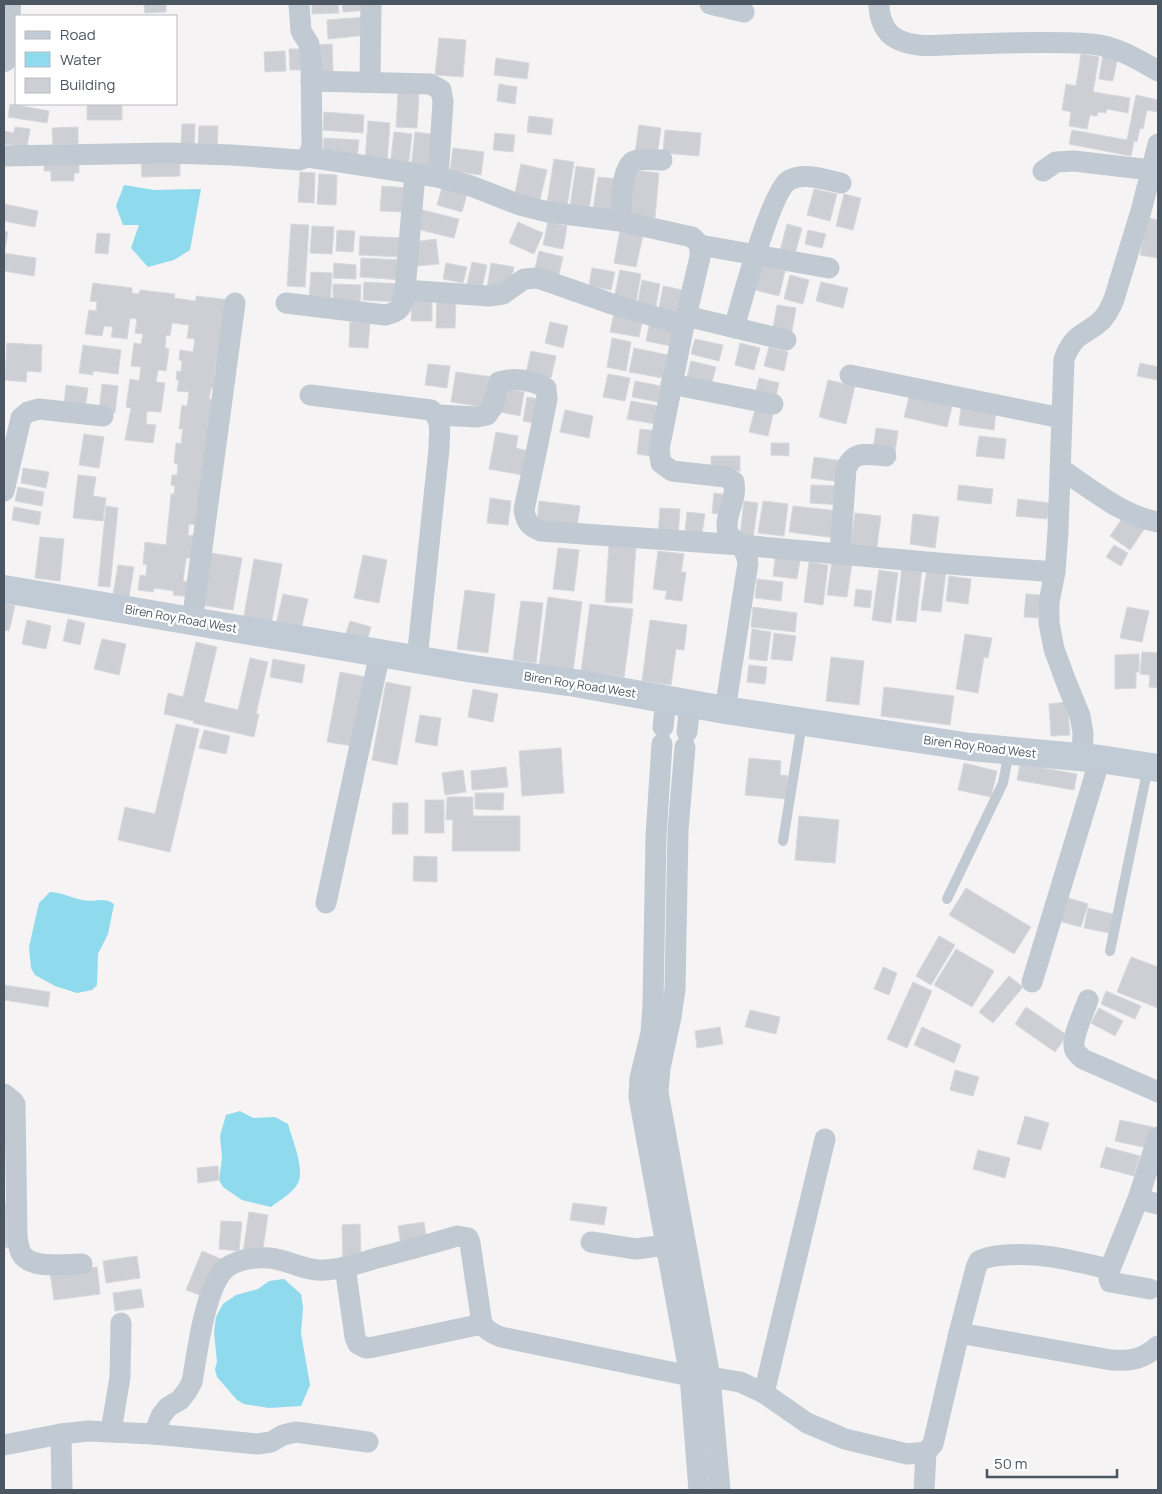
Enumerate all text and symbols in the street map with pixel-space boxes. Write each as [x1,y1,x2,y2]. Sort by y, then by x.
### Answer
legend [15,15,178,105]
text: Road [60,24,96,45]
text: Water [60,49,102,70]
text: Building [60,74,115,95]
street label: Biren Roy Road West [124,600,239,637]
street label: Biren Roy Road West [523,667,638,702]
street label: Biren Roy Road West [923,731,1038,762]
scale bar [987,1446,1117,1478]
text: 50 m [994,1453,1028,1474]

